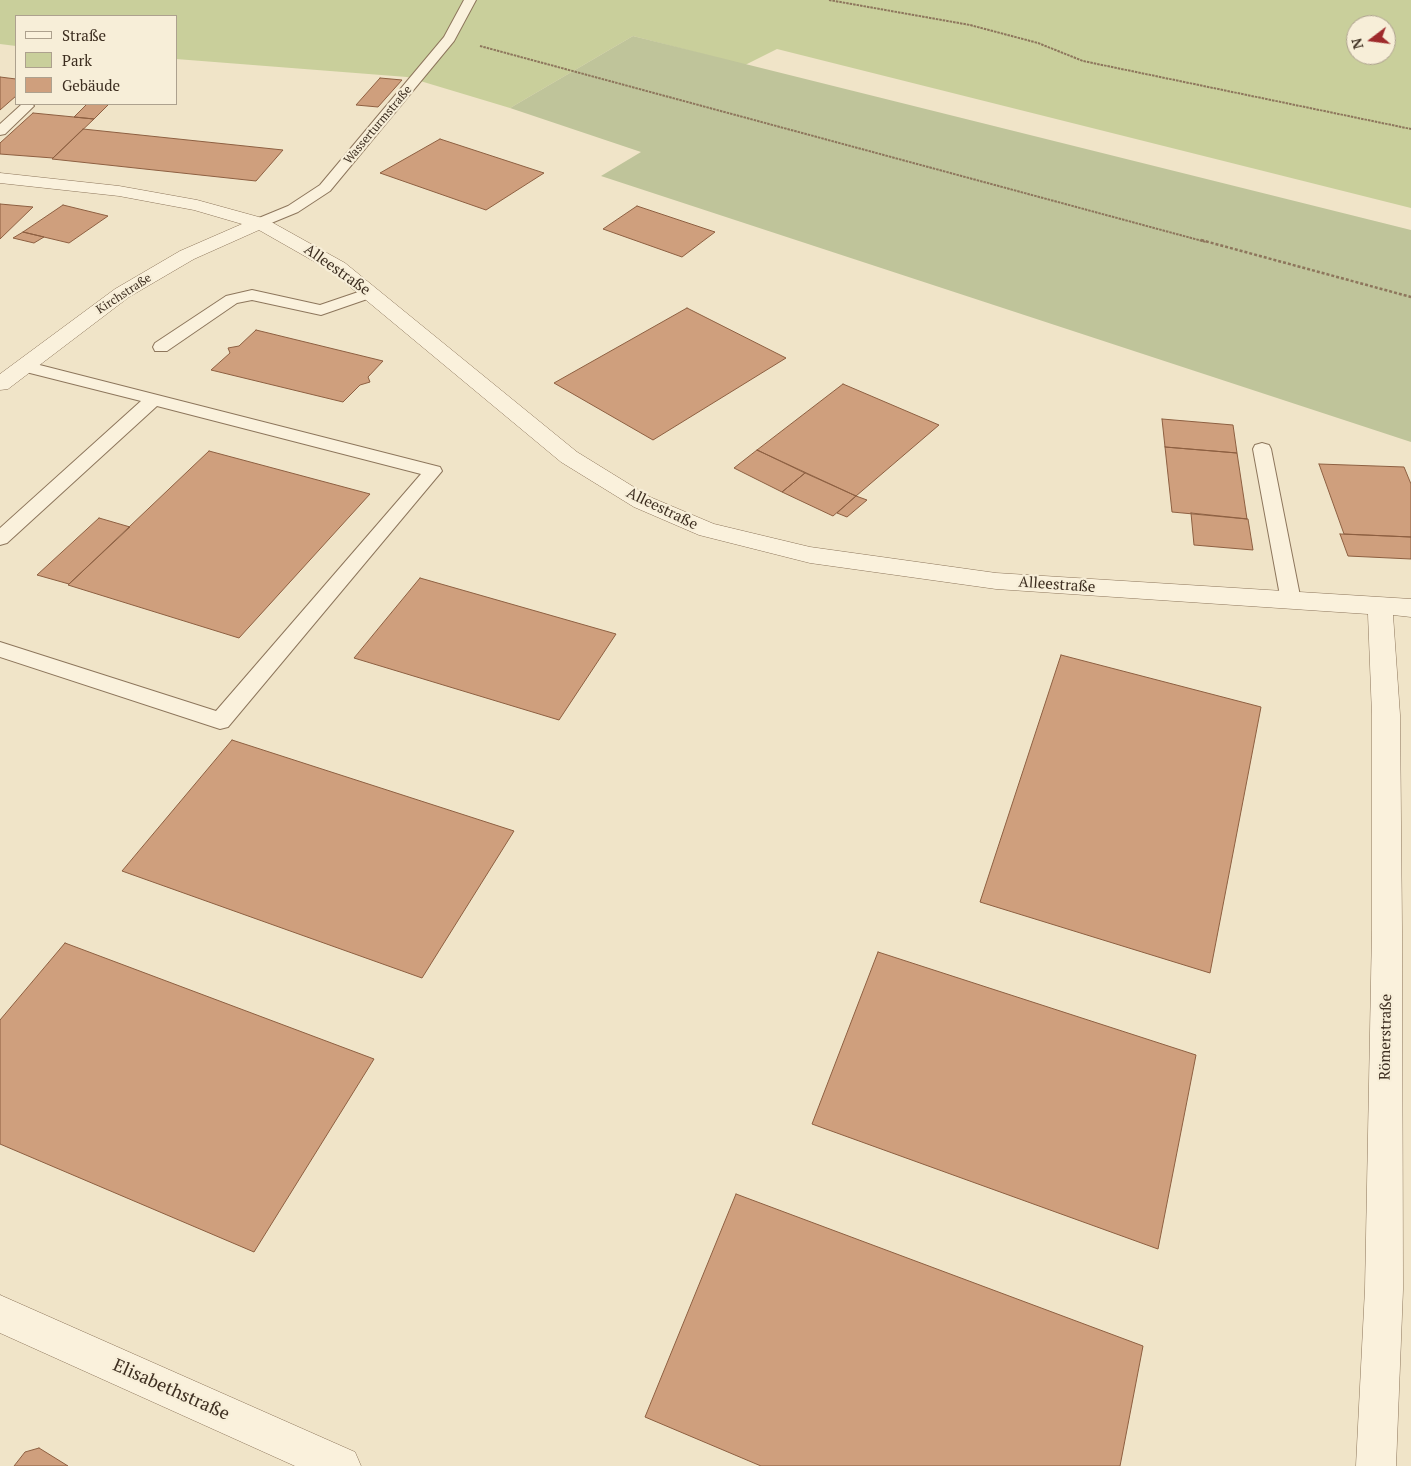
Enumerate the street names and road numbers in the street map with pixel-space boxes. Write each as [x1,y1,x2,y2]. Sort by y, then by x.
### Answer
street label: Wasserturmstraße [341,83,415,167]
street label: Alleestraße [300,241,374,299]
street label: Kirchstraße [94,271,154,317]
street label: Alleestraße [624,484,700,534]
street label: Alleestraße [1018,573,1096,597]
street label: Römerstraße [1376,994,1396,1080]
street label: Elisabethstraße [109,1355,233,1425]

